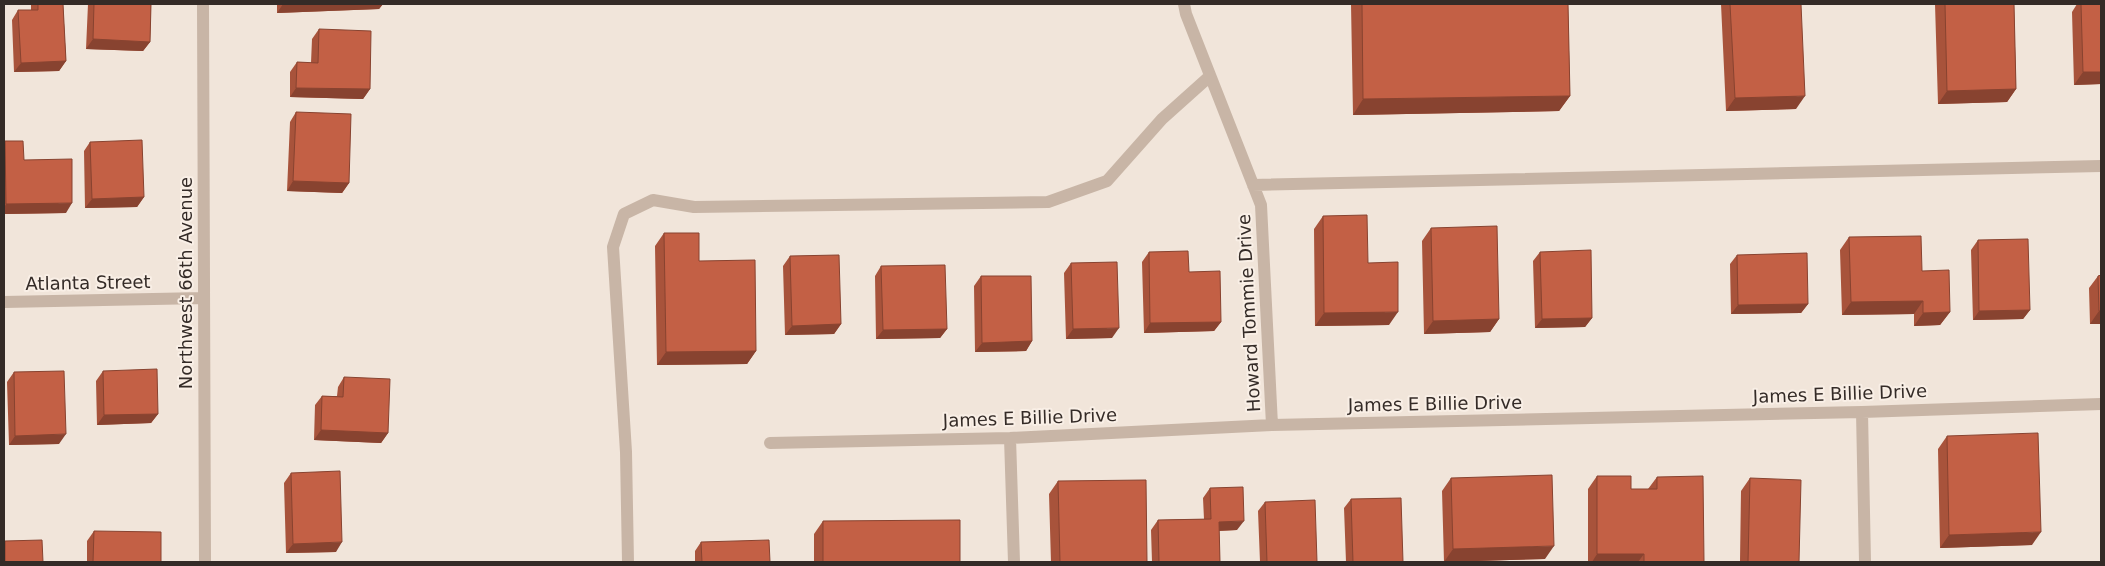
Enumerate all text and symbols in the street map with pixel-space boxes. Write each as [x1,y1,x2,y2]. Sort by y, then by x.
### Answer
street label: Northwest 66th Avenue [175,177,196,389]
street label: Howard Tommie Drive [1233,213,1264,413]
street label: Atlanta Street [25,271,151,294]
street label: James E Billie Drive [1752,380,1927,407]
street label: James E Billie Drive [1347,391,1522,416]
street label: James E Billie Drive [942,404,1117,431]

